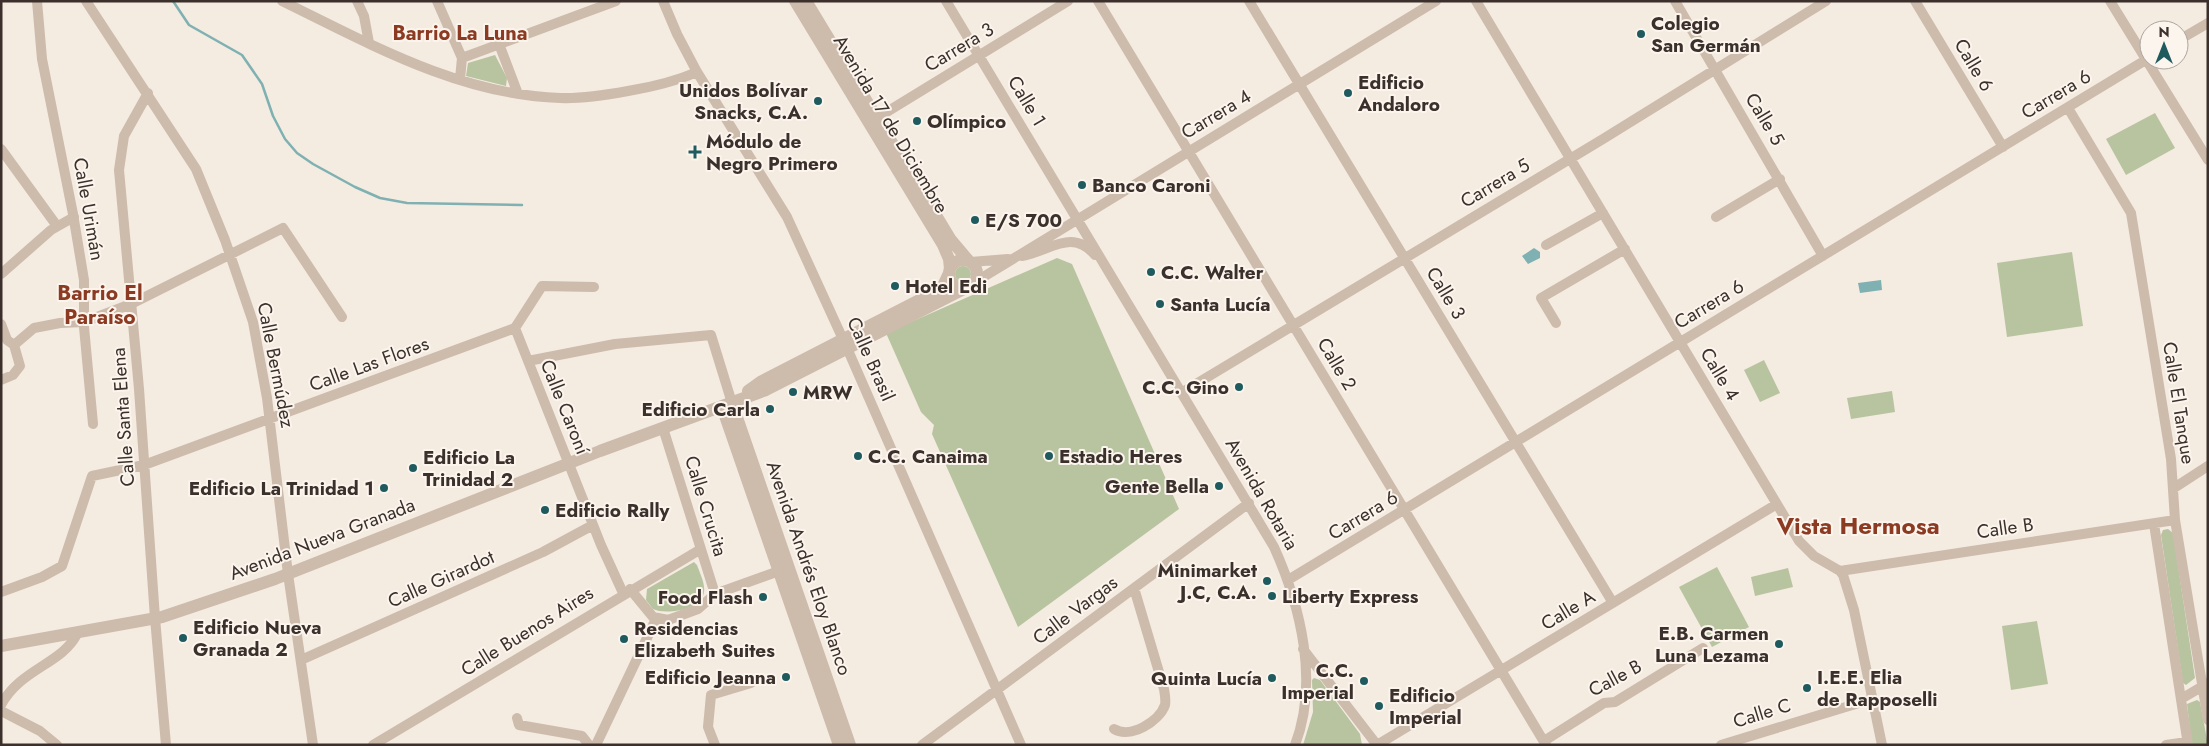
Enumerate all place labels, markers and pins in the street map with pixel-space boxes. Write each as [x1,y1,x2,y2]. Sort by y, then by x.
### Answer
place label: Colegio San Germán [1651,10,1761,59]
marker: Colegio San Germán [1635,28,1647,40]
place label: Edificio Andaloro [1357,69,1440,118]
place label: Unidos Bolívar Snacks, C.A. [679,77,808,126]
marker: Edificio Andaloro [1342,87,1354,99]
marker: Unidos Bolívar Snacks, C.A. [812,95,824,107]
place label: Olímpico [927,108,1006,135]
marker: Olímpico [911,115,923,127]
place label: Módulo de Negro Primero [706,128,838,177]
marker: Módulo de Negro Primero [688,145,702,159]
place label: Banco Caroni [1092,172,1211,199]
marker: Banco Caroni [1076,179,1088,191]
place label: E/S 700 [985,207,1062,234]
marker: E/S 700 [969,214,981,226]
place label: C.C. Walter [1161,259,1264,286]
marker: C.C. Walter [1145,266,1157,278]
place label: Hotel Edi [905,273,987,300]
marker: Hotel Edi [889,280,901,292]
place label: Santa Lucía [1170,291,1270,318]
marker: Santa Lucía [1154,298,1166,310]
place label: C.C. Gino [1142,374,1229,401]
place label: MRW [803,379,853,406]
marker: C.C. Gino [1233,381,1245,393]
marker: MRW [787,386,799,398]
place label: Edificio Carla [642,396,760,423]
marker: Edificio Carla [764,403,776,415]
place label: C.C. Canaima [868,443,988,470]
place label: Estadio Heres [1059,443,1183,470]
place label: Edificio La Trinidad 2 [423,444,515,493]
marker: C.C. Canaima [852,450,864,462]
marker: Estadio Heres [1043,450,1055,462]
marker: Edificio La Trinidad 2 [407,462,419,474]
place label: Gente Bella [1105,473,1209,500]
place label: Edificio La Trinidad 1 [189,475,374,502]
marker: Gente Bella [1213,480,1225,492]
marker: Edificio La Trinidad 1 [378,482,390,494]
place label: Edificio Rally [555,497,671,524]
marker: Edificio Rally [539,504,551,516]
place label: Minimarket J.C, C.A. [1157,557,1257,606]
marker: Minimarket J.C, C.A. [1261,575,1273,587]
place label: Liberty Express [1282,583,1419,610]
place label: Food Flash [658,584,753,611]
marker: Liberty Express [1266,590,1278,602]
marker: Food Flash [757,591,769,603]
place label: Edificio Nueva Granada 2 [193,614,322,663]
place label: Residencias Elizabeth Suites [634,615,775,664]
place label: E.B. Carmen Luna Lezama [1655,620,1769,669]
marker: Edificio Nueva Granada 2 [177,632,189,644]
marker: Residencias Elizabeth Suites [618,633,630,645]
marker: E.B. Carmen Luna Lezama [1773,638,1785,650]
place label: C.C. Imperial [1281,657,1354,706]
place label: Edificio Jeanna [645,664,776,691]
place label: I.E.E. Elia de Rapposelli [1817,664,1938,713]
place label: Quinta Lucía [1151,665,1262,692]
marker: Edificio Jeanna [780,671,792,683]
marker: Quinta Lucía [1266,672,1278,684]
marker: C.C. Imperial [1358,675,1370,687]
place label: Edificio Imperial [1389,682,1462,731]
marker: I.E.E. Elia de Rapposelli [1801,682,1813,694]
marker: Edificio Imperial [1373,700,1385,712]

